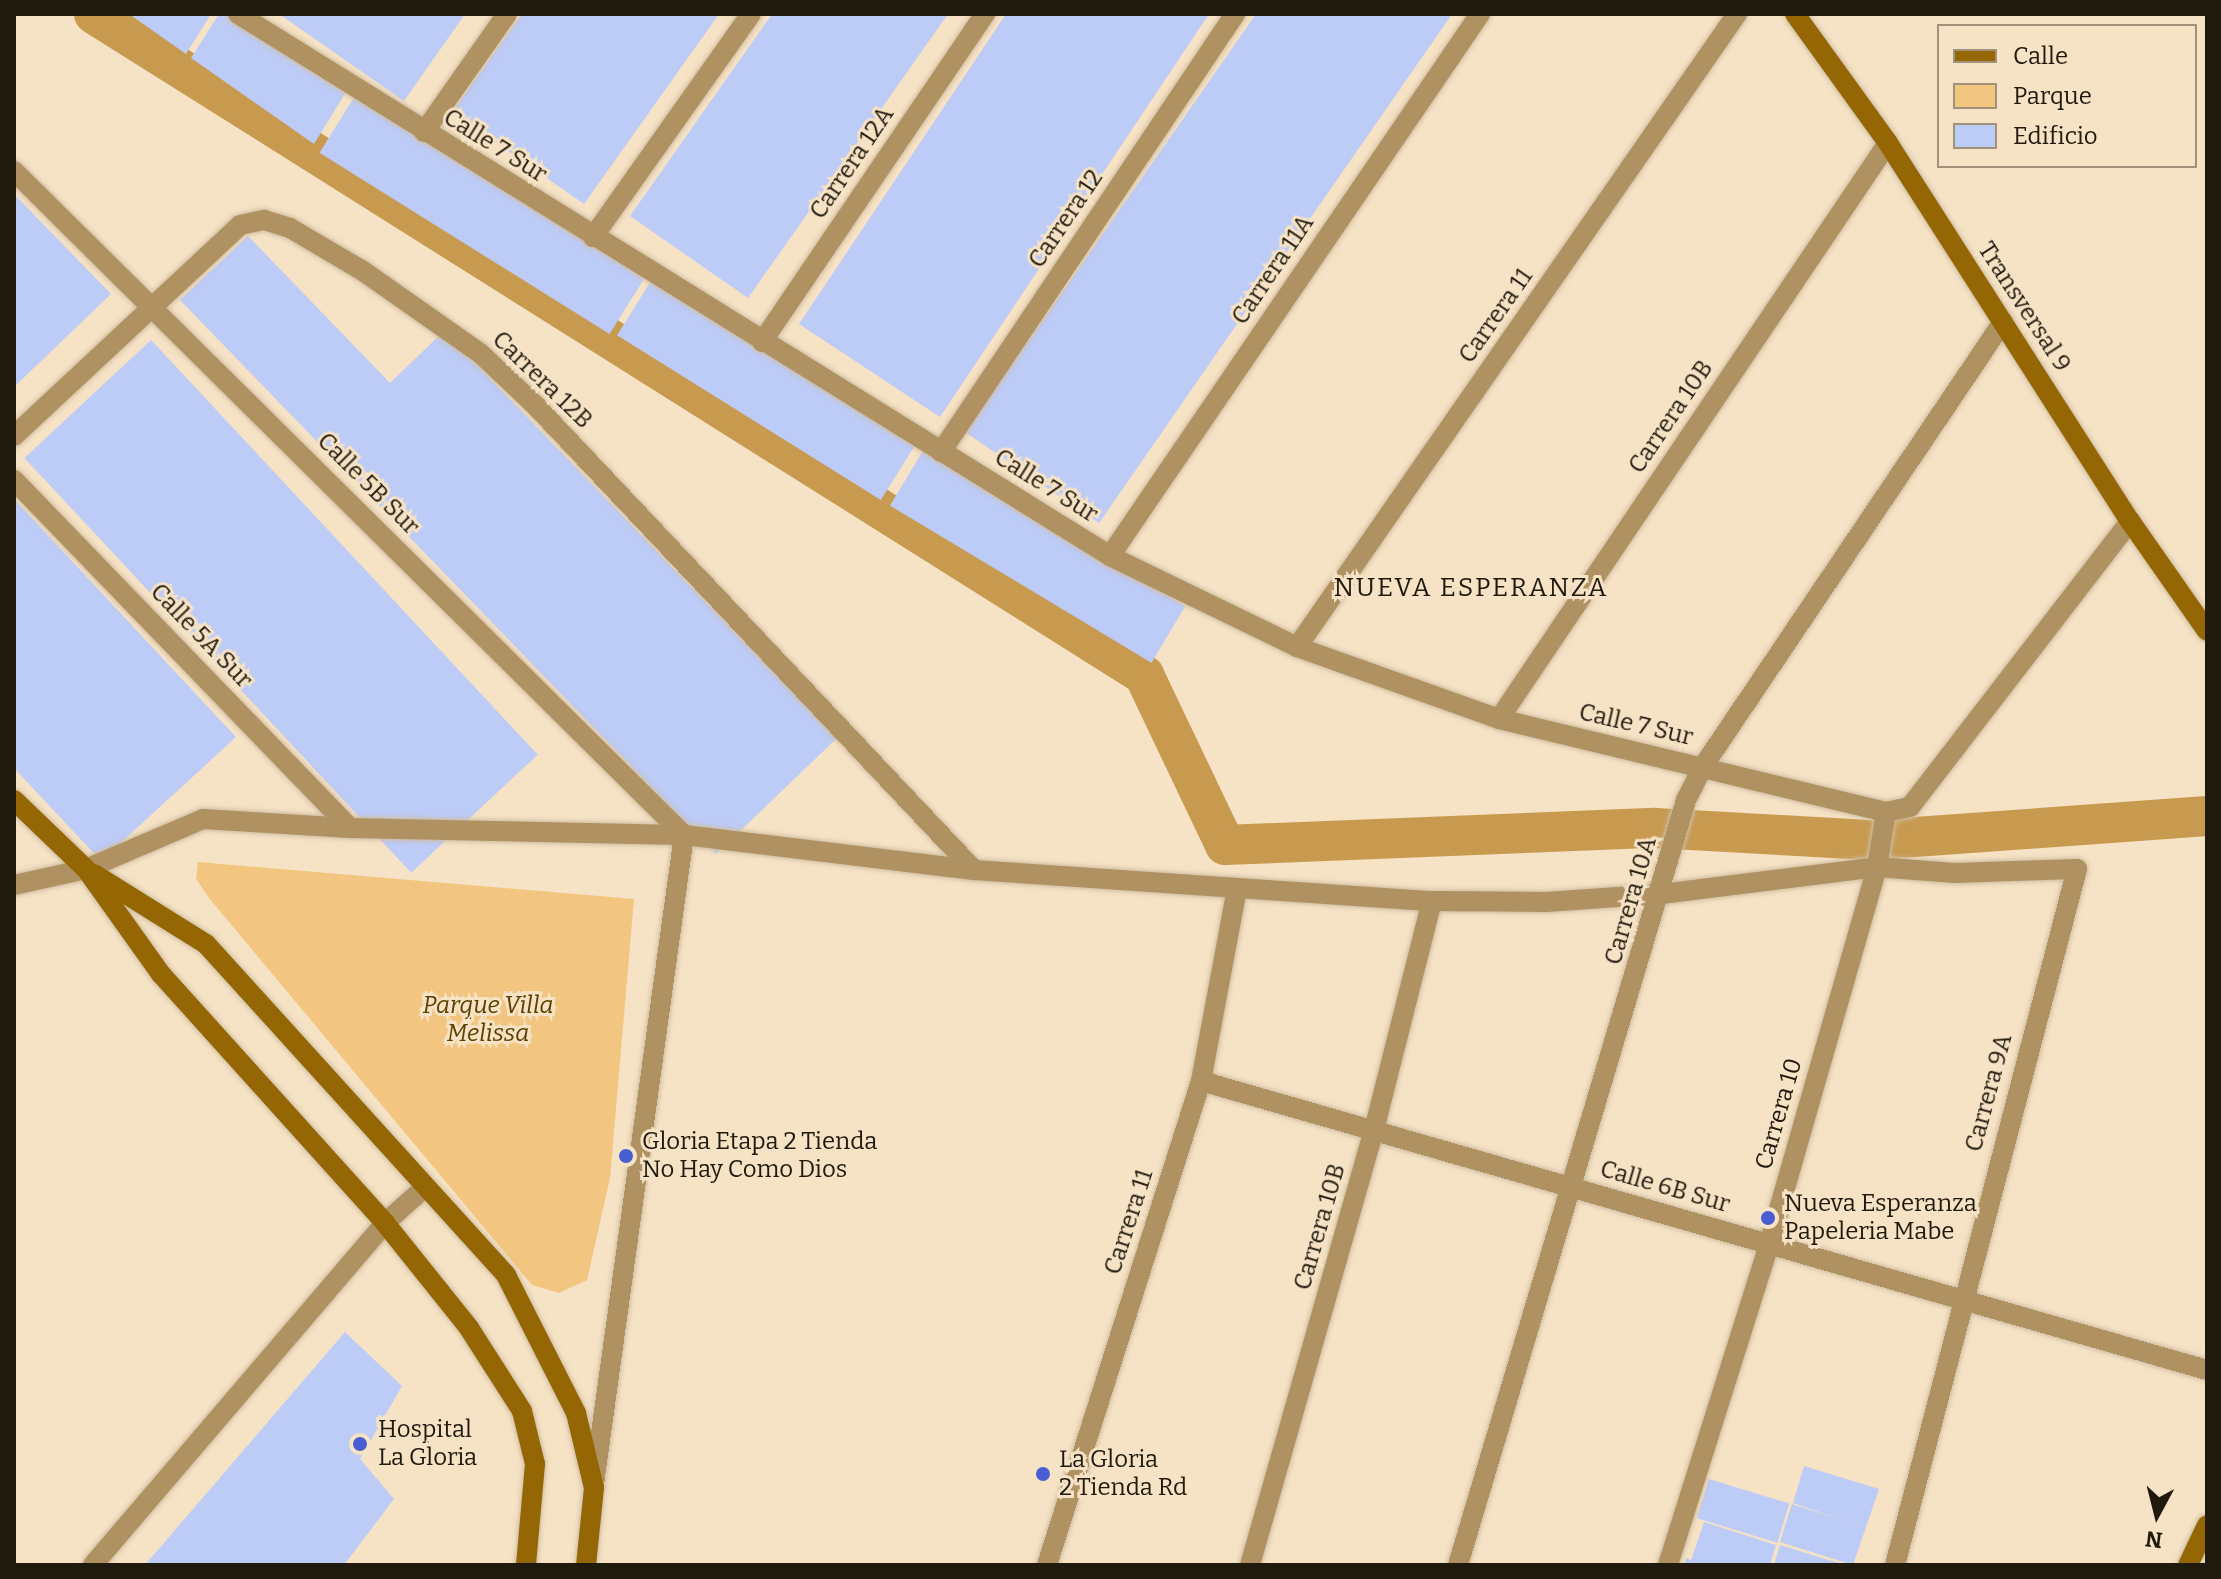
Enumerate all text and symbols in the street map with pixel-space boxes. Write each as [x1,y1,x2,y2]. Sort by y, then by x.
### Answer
legend [1937,24,2197,168]
text: Calle [2013,42,2068,70]
text: Parque [2013,82,2092,110]
street label: Carrera 12A [804,101,900,225]
street label: Calle 7 Sur [438,103,552,189]
text: Edificio [2013,122,2098,150]
street label: Carrera 12 [1023,164,1109,274]
street label: Carrera 11A [1226,210,1320,330]
street label: Transversal 9 [1971,237,2077,377]
street label: Carrera 11 [1453,263,1539,369]
street label: Carrera 12B [486,325,598,435]
street label: Carrera 10B [1623,355,1719,479]
street label: Calle 5B Sur [311,427,425,541]
street label: Calle 7 Sur [989,443,1103,529]
district label: NUEVA ESPERANZA [1333,572,1609,604]
street label: Calle 5A Sur [144,578,258,694]
street label: Calle 7 Sur [1576,698,1696,752]
street label: Carrera 10A [1599,834,1663,968]
park label: Parque Villa Melissa [423,992,553,1048]
street label: Carrera 9A [1960,1031,2018,1155]
street label: Carrera 10 [1749,1055,1809,1173]
place label: Gloria Etapa 2 Tienda No Hay Como Dios [642,1128,877,1184]
marker: Gloria Etapa 2 Tienda No Hay Como Dios [617,1147,635,1165]
street label: Calle 6B Sur [1597,1155,1733,1219]
street label: Carrera 10B [1288,1161,1352,1293]
street label: Carrera 11 [1098,1166,1160,1278]
place label: Nueva Esperanza Papeleria Mabe [1784,1190,1977,1246]
marker: Nueva Esperanza Papeleria Mabe [1759,1209,1777,1227]
place label: Hospital La Gloria [378,1416,477,1472]
marker: Hospital La Gloria [349,1433,371,1455]
place label: La Gloria 2 Tienda Rd [1059,1446,1187,1502]
marker: La Gloria 2 Tienda Rd [1034,1465,1052,1483]
north arrow [2117,1475,2197,1555]
text: N [2144,1525,2164,1554]

